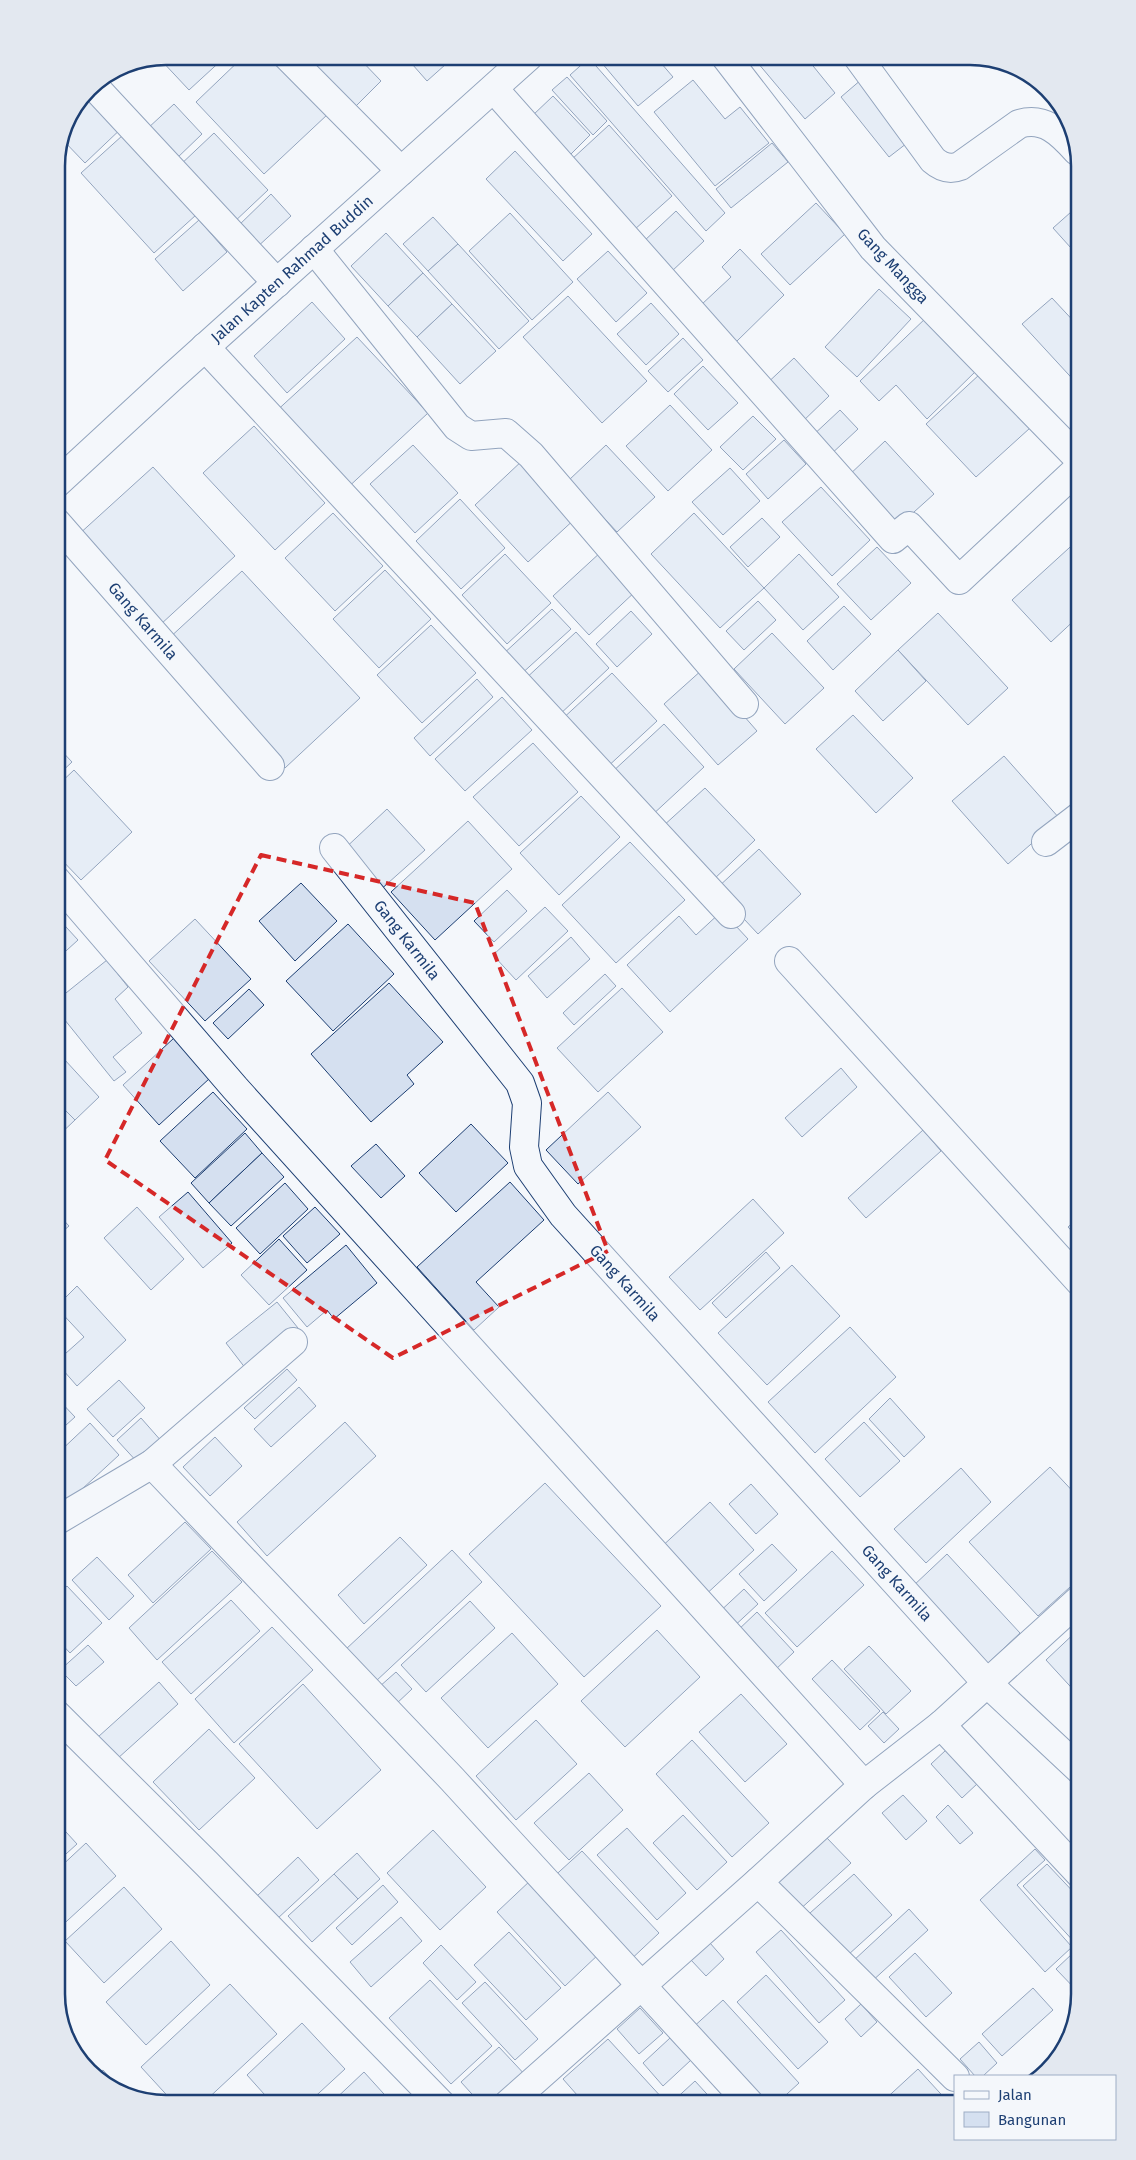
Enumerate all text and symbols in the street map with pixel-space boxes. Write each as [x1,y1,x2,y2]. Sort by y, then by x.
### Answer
street label: Jalan Kapten Rahmad Buddin [207,191,377,347]
street label: Gang Mangga [853,224,933,308]
street label: Gang Karmila [104,578,182,664]
street label: Gang Karmila [370,896,444,984]
street label: Gang Karmila [586,1241,664,1325]
street label: Gang Karmila [858,1541,936,1625]
legend [954,2075,1116,2140]
text: Jalan [998,2086,1032,2104]
text: Bangunan [998,2111,1066,2129]

